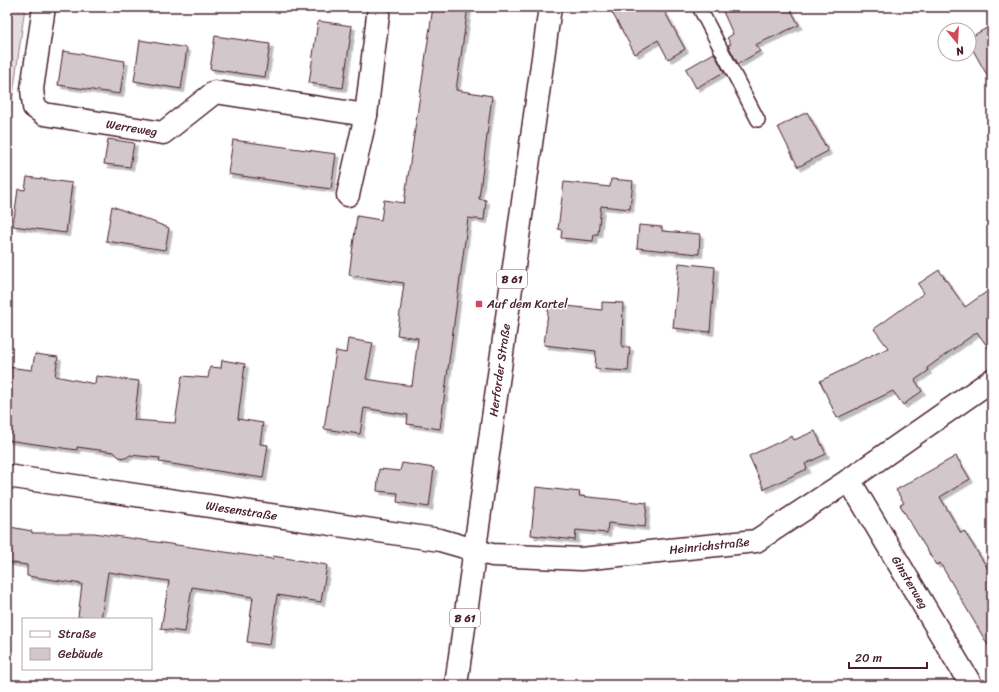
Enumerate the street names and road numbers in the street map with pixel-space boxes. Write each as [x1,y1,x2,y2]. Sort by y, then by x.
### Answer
street label: Werreweg [104,113,159,143]
road number: B 61 [497,270,527,288]
street label: Herforder Straße [482,322,517,418]
street label: Wiesenstraße [204,494,279,527]
street label: Heinrichstraße [668,531,751,561]
street label: Ginsterweg [885,551,934,613]
road number: B 61 [450,609,480,627]

